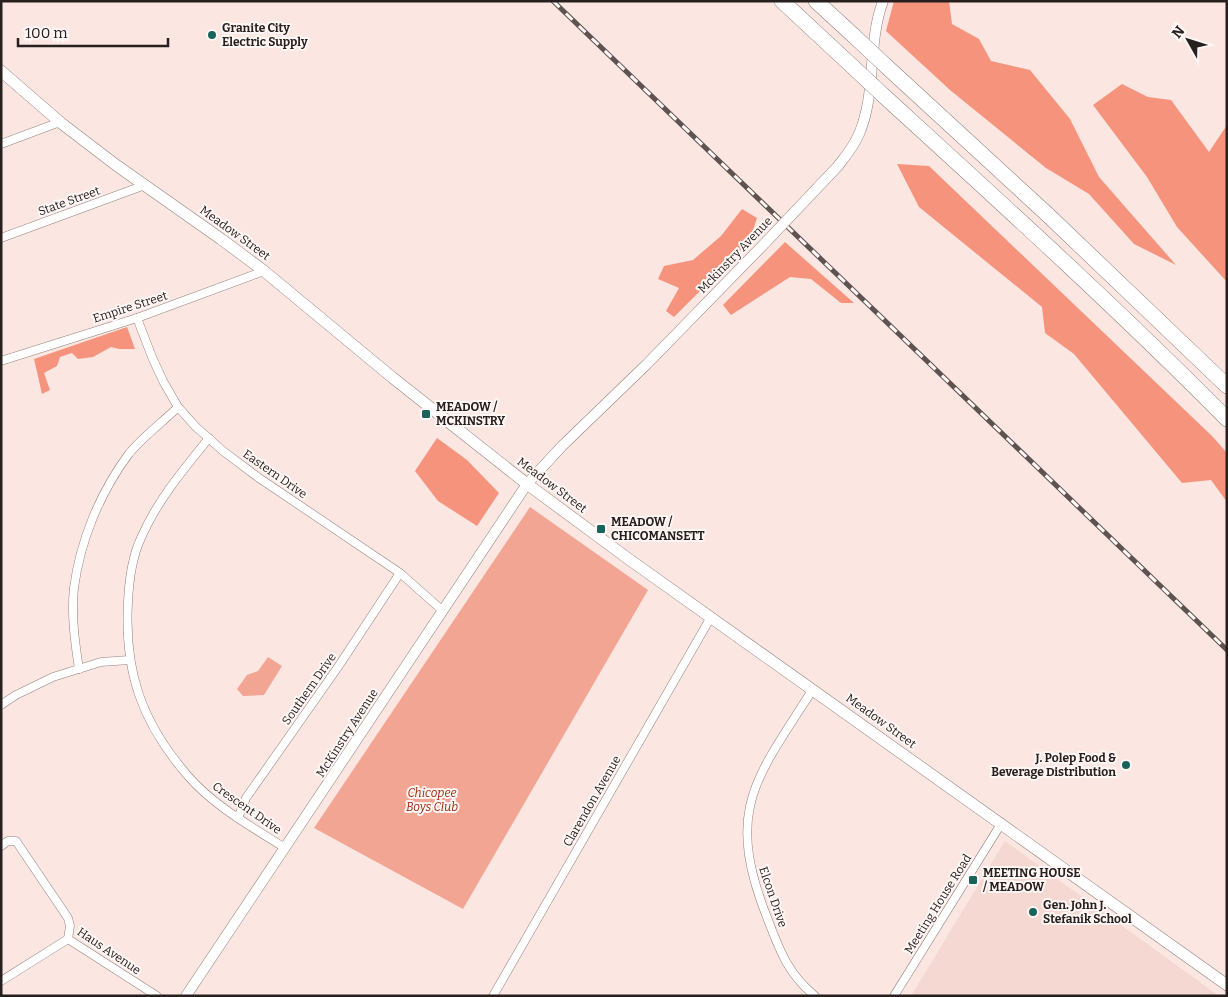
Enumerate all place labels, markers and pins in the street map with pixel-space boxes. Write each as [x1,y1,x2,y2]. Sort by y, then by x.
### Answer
place label: Granite City Electric Supply [222,21,308,49]
marker: Granite City Electric Supply [206,29,218,41]
place label: MEADOW / MCKINSTRY [436,400,505,428]
marker: MEADOW / MCKINSTRY [420,408,432,420]
place label: MEADOW / CHICOMANSETT [611,515,705,543]
marker: MEADOW / CHICOMANSETT [595,523,607,535]
place label: J. Polep Food & Beverage Distribution [991,751,1116,779]
marker: J. Polep Food & Beverage Distribution [1120,759,1132,771]
place label: MEETING HOUSE / MEADOW [982,866,1081,894]
marker: MEETING HOUSE / MEADOW [967,874,979,886]
place label: Gen. John J. Stefanik School [1043,898,1132,926]
marker: Gen. John J. Stefanik School [1027,906,1039,918]

